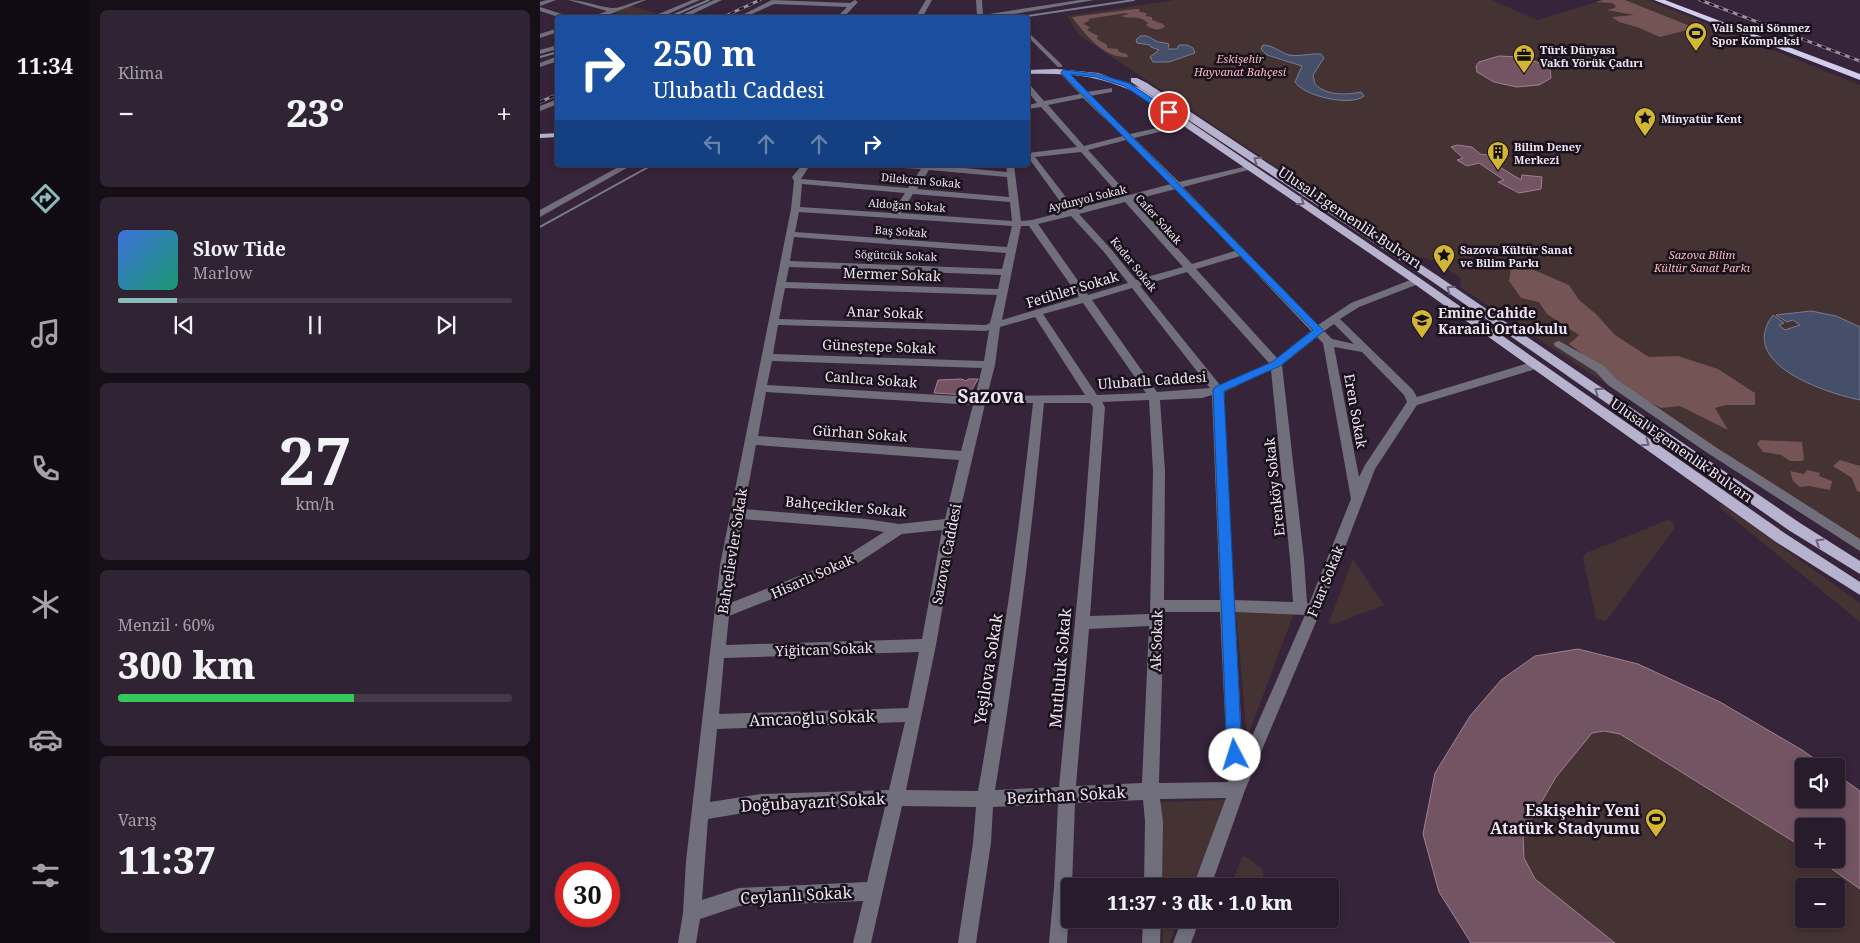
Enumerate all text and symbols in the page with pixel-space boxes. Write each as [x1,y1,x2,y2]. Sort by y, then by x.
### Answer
place label: Vali Sami Sönmez Spor Kompleksi [1712,20,1810,48]
sports icon: Vali Sami Sönmez Spor Kompleksi [1684,21,1708,52]
text: 250 m [653,29,756,76]
icon: right [570,35,635,100]
place label: Türk Dünyası Vakfı Yörük Çadırı [1540,42,1643,70]
office icon: Türk Dünyası Vakfı Yörük Çadırı [1512,43,1536,74]
text: 11:34 [17,50,73,80]
park label: Eskişehir Hayvanat Bahçesi [1193,51,1287,79]
text: Klima [118,62,163,84]
text: Ulubatlı Caddesi [653,74,824,104]
text: 23° [286,86,344,138]
pin [1148,91,1190,133]
text: − [118,94,134,132]
text: + [496,94,512,132]
icon: arrive [1155,98,1183,126]
place icon: Minyatür Kent [1633,106,1657,137]
place label: Minyatür Kent [1661,111,1742,126]
icon: left [699,130,727,158]
icon: ahead [752,130,780,158]
icon: ahead [805,130,833,158]
icon: right [858,130,886,158]
place label: Bilim Deney Merkezi [1514,139,1582,167]
building icon: Bilim Deney Merkezi [1486,140,1510,171]
one-way arrow [1253,157,1262,166]
street label: Ulusal Egemenlik Bulvarı [1275,162,1426,272]
street label: Dilekcan Sokak [881,169,962,191]
icon: directions [28,181,63,216]
street label: Aydınyol Sokak [1046,181,1129,215]
street label: Cafer Sokak [1133,191,1186,248]
street label: Aldoğan Sokak [868,195,947,215]
one-way arrow [1295,196,1305,205]
street label: Baş Sokak [874,222,928,240]
street label: Kader Sokak [1107,234,1161,295]
text: Slow Tide [193,236,286,262]
place label: Sazova Kültür Sanat ve Bilim Parkı [1460,242,1573,270]
place icon: Sazova Kültür Sanat ve Bilim Parkı [1432,243,1456,274]
street label: Sögütcük Sokak [855,246,938,264]
park label: Sazova Bilim Kültür Sanat Parkı [1653,247,1751,275]
text: Marlow [193,262,253,284]
street label: Mermer Sokak [843,263,942,285]
street label: Fetihler Sokak [1024,266,1121,312]
one-way arrow [1446,286,1456,295]
street label: Anar Sokak [846,301,925,323]
place label: Emine Cahide Karaali Ortaokulu [1438,303,1568,338]
school or university icon: Emine Cahide Karaali Ortaokulu [1410,308,1434,339]
icon: previous [170,311,198,339]
icon: pause [301,311,329,339]
icon: next [432,311,460,339]
icon: music [28,316,63,351]
street label: Güneştepe Sokak [822,335,937,358]
street label: Canlıca Sokak [824,366,919,392]
street label: Ulubatlı Caddesi [1097,367,1208,393]
street label: Eren Sokak [1340,372,1372,451]
district label: Sazova [957,383,1025,409]
one-way arrow [1594,388,1604,397]
street label: Ulusal Egemenlik Bulvarı [1607,394,1757,507]
text: 27 [278,416,352,504]
street label: Gürhan Sokak [812,420,909,446]
street label: Erenköy Sokak [1259,436,1289,537]
one-way arrow [1640,437,1650,446]
icon: phone [28,451,63,486]
street label: Bahçelievler Sokak [713,486,751,615]
street label: Bahçecikler Sokak [784,491,908,521]
text: km/h [295,493,335,515]
street label: Sazova Caddesi [927,501,965,606]
one-way arrow [1815,539,1824,548]
street label: Fuar Sokak [1302,542,1348,619]
street label: Hisarlı Sokak [768,549,857,603]
icon: climate [28,587,63,622]
street label: Mutluluk Sokak [1044,607,1076,729]
street label: Ak Sokak [1145,609,1167,672]
street label: Yeşilova Sokak [968,611,1008,727]
text: Menzil · 60% [118,614,215,636]
text: 300 km [118,638,256,690]
street label: Yiğitcan Sokak [774,638,874,660]
street label: Amcaoğlu Sokak [749,705,876,731]
icon: car [28,722,63,757]
position arrow [1208,728,1260,780]
map controls [1795,758,1845,928]
button: sound [1795,758,1845,808]
street label: Bezirhan Sokak [1006,781,1127,809]
street label: Doğubayazıt Sokak [740,787,887,817]
place label: Eskişehir Yeni Atatürk Stadyumu [1490,799,1640,839]
sports icon: Eskişehir Yeni Atatürk Stadyumu [1644,807,1668,838]
text: Varış [118,809,157,831]
button: + [1795,818,1845,868]
text: 11:37 [118,833,216,885]
icon: filters [28,858,63,893]
speed limit sign: 30 [555,862,620,927]
button: − [1795,878,1845,928]
street label: Ceylanlı Sokak [740,881,853,909]
text: 11:37 · 3 dk · 1.0 km [1107,890,1293,916]

